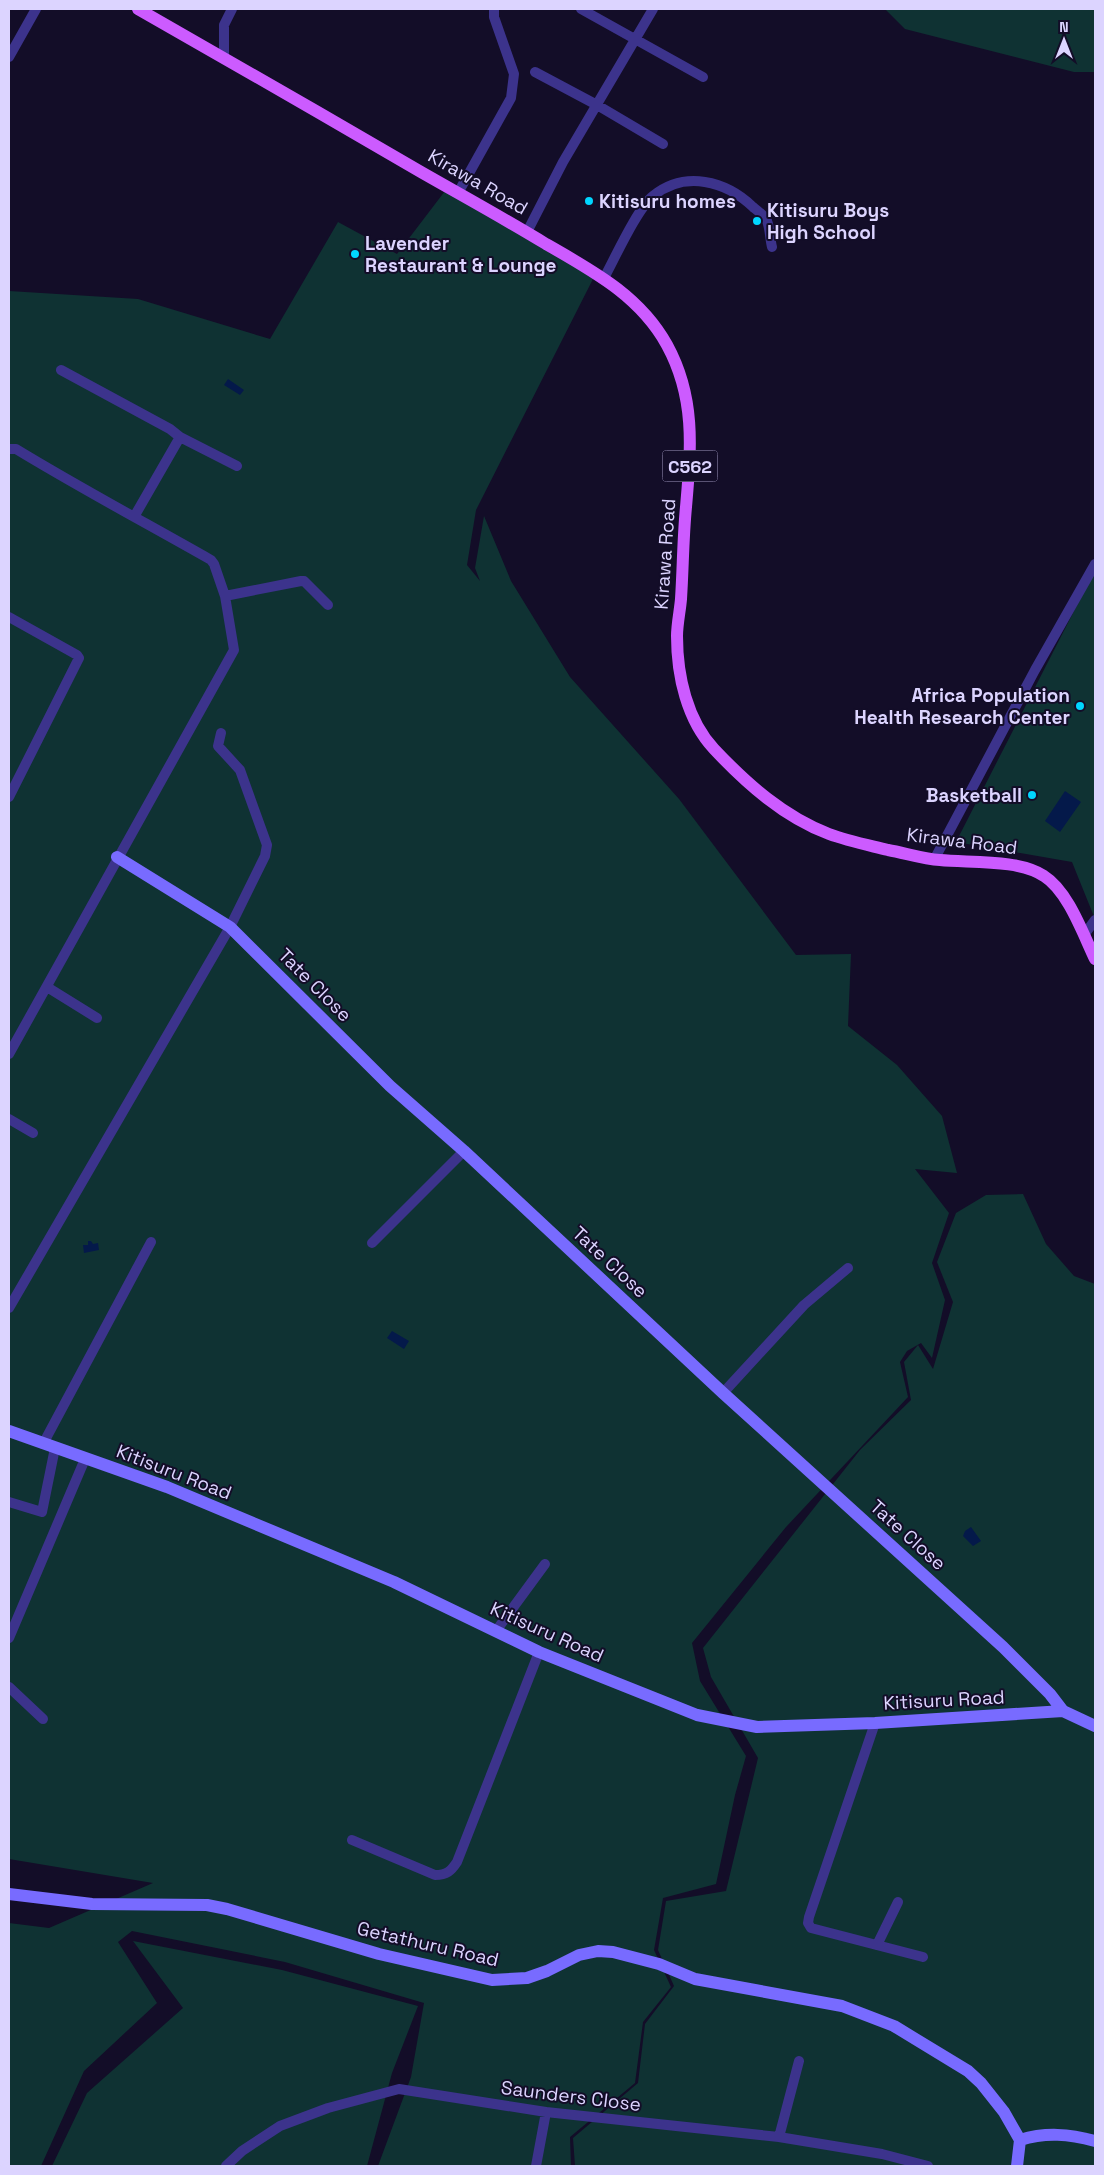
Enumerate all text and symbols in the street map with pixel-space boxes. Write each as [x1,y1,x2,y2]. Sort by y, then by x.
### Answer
north arrow [1039,15,1089,65]
text: N [1059,18,1069,36]
street label: Kirawa Road [424,143,532,221]
place label: Kitisuru homes [599,189,736,214]
marker: Kitisuru homes [583,195,595,207]
place label: Kitisuru Boys High School [767,198,889,245]
marker: Kitisuru Boys High School [751,215,763,227]
place label: Lavender Restaurant & Lounge [365,231,557,278]
marker: Lavender Restaurant & Lounge [349,248,361,260]
road number: C562 [662,451,718,482]
street label: Kirawa Road [649,498,681,610]
place label: Africa Population Health Research Center [854,683,1070,730]
marker: Africa Population Health Research Center [1074,700,1086,712]
place label: Basketball [926,783,1022,808]
marker: Basketball [1026,789,1038,801]
street label: Kirawa Road [905,822,1019,860]
street label: Tate Close [273,943,357,1027]
street label: Tate Close [567,1221,653,1303]
street label: Kitisuru Road [113,1439,235,1505]
street label: Tate Close [865,1494,951,1576]
street label: Kitisuru Road [486,1596,608,1668]
street label: Kitisuru Road [883,1684,1005,1716]
street label: Getathuru Road [355,1916,501,1972]
street label: Saunders Close [500,2075,642,2117]

